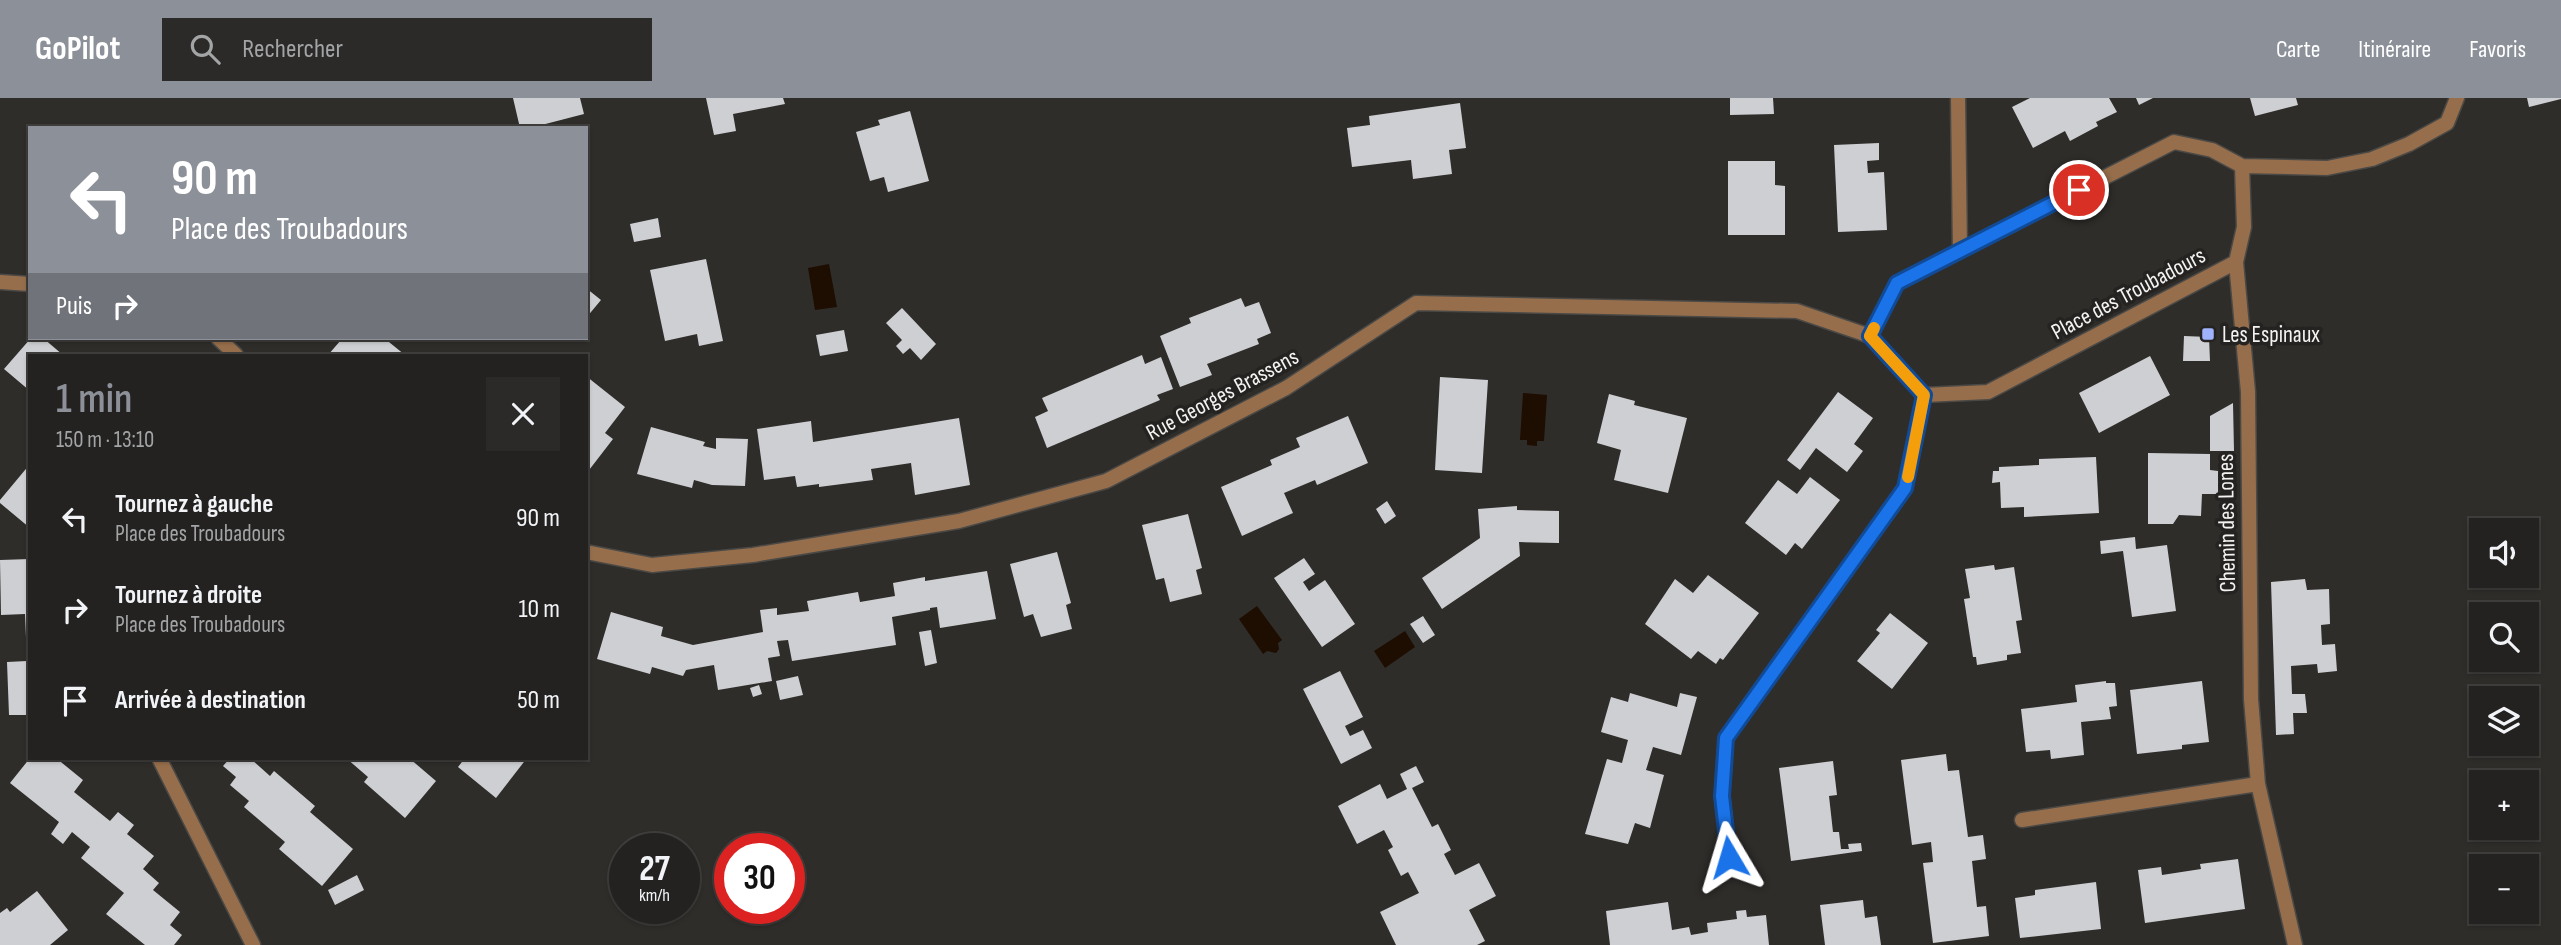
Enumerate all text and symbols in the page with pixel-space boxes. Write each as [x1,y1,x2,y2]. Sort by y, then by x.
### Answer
search box [162,18,652,81]
text: GoPilot [35,29,120,69]
icon: search [186,30,224,68]
text: Rechercher [242,34,343,65]
text: Carte [2276,35,2320,64]
text: Itinéraire [2358,35,2431,64]
text: Favoris [2469,35,2526,64]
text: 90 m [171,150,258,209]
icon: left [56,154,147,245]
pin [2049,160,2109,220]
icon: arrive [2060,171,2098,209]
text: Place des Troubadours [171,210,408,249]
street label: Place des Troubadours [2047,242,2210,346]
icon: right [106,287,144,325]
text: Puis [56,291,92,322]
place label: Les Espinaux [2222,321,2320,349]
marker: Les Espinaux [2200,326,2216,342]
street label: Rue Georges Brassens [1141,343,1303,447]
text: 1 min [56,374,132,425]
button: close [486,377,560,451]
text: 150 m · 13:10 [56,426,154,454]
street label: Chemin des Lones [2212,453,2242,593]
text: Tournez à gauche [115,489,273,520]
icon: left [56,500,94,538]
text: 90 m [516,503,560,534]
map controls [2469,518,2539,924]
button: sound [2469,518,2539,588]
text: Place des Troubadours [115,520,285,548]
text: Tournez à droite [115,580,262,611]
icon: right [56,591,94,629]
text: 10 m [518,594,560,625]
button: search [2469,602,2539,672]
text: Place des Troubadours [115,611,285,639]
icon: arrive [56,682,94,720]
text: Arrivée à destination [115,685,306,716]
text: 50 m [517,685,560,716]
button: layers [2469,686,2539,756]
button: + [2469,770,2539,840]
position arrow [1692,820,1766,894]
speed limit sign: 30 [714,833,805,924]
text: 27 [639,848,670,891]
button: − [2469,854,2539,924]
text: km/h [639,885,670,906]

